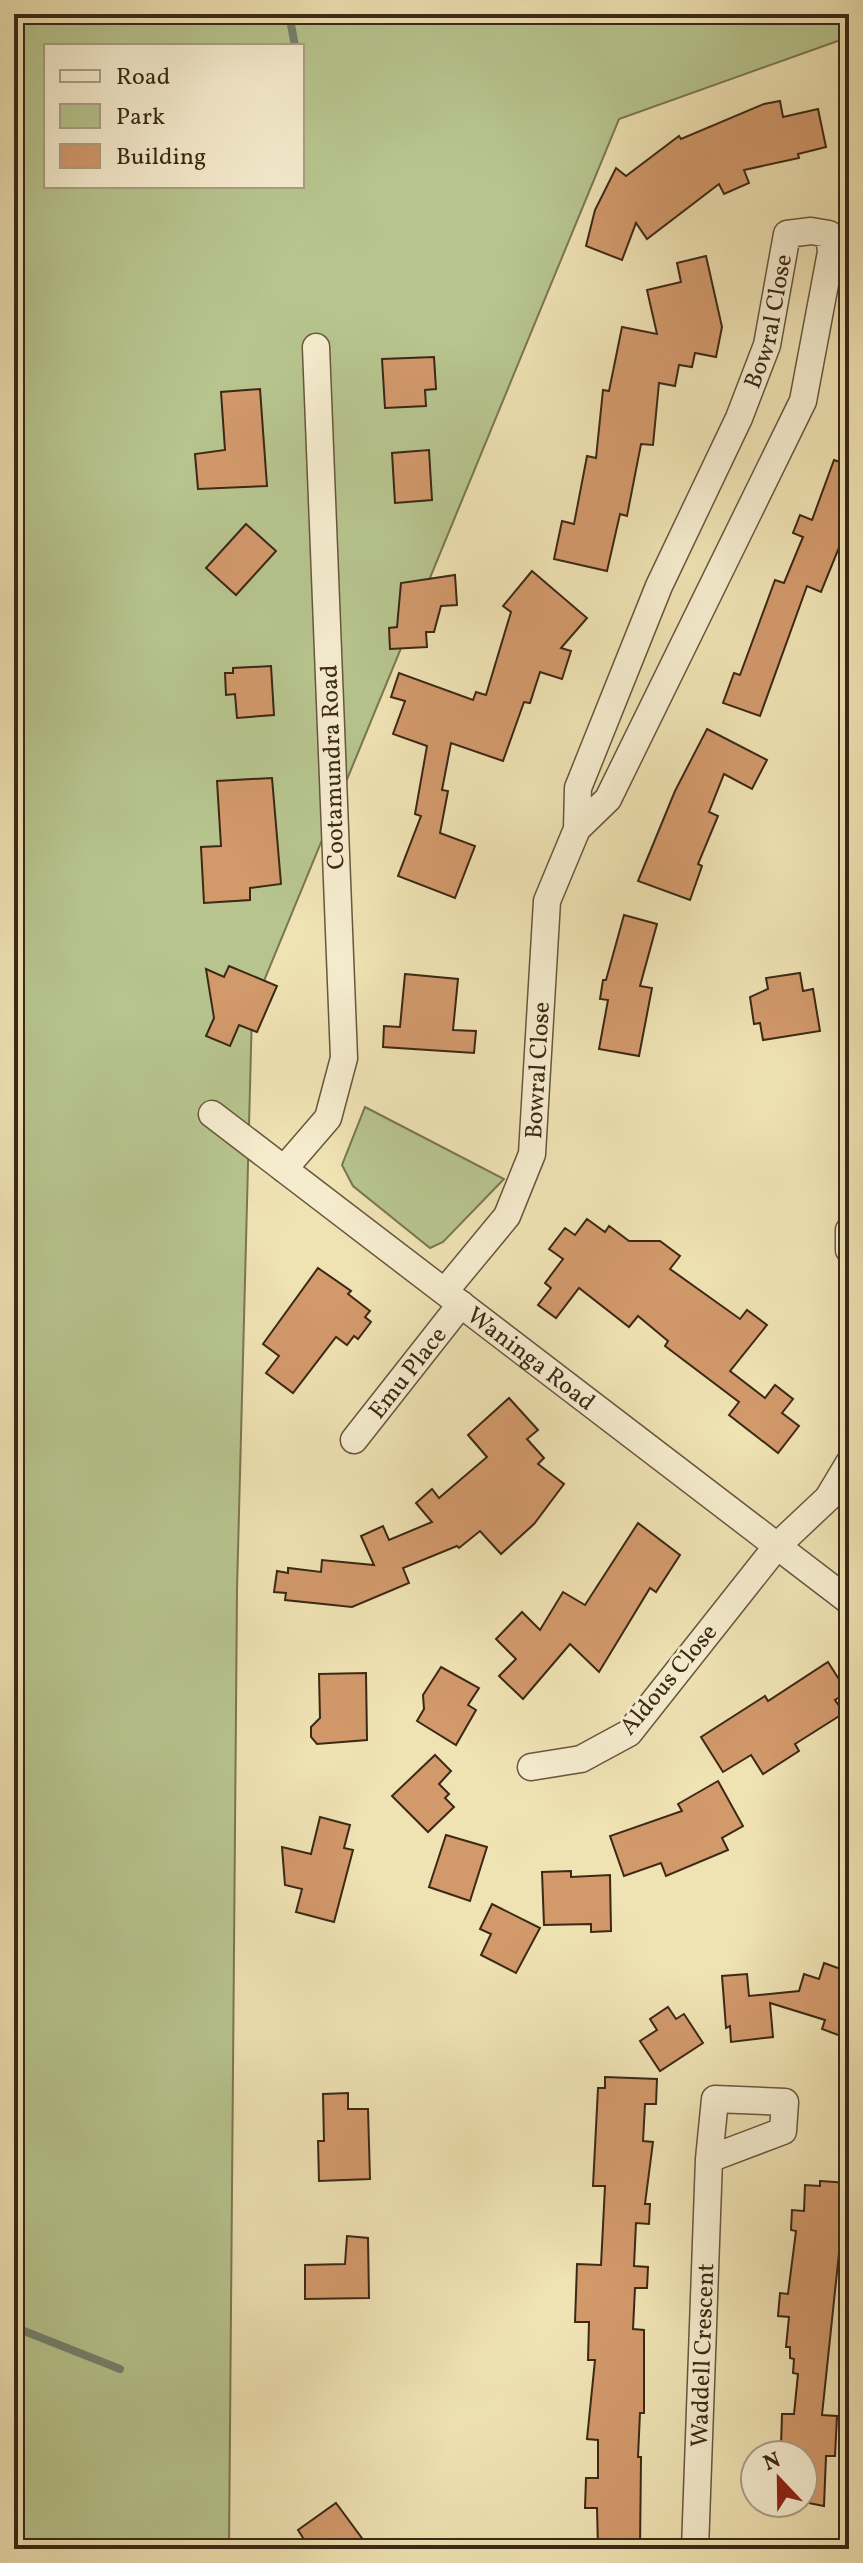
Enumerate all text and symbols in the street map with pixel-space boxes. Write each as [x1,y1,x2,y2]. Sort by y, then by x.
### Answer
legend [44,44,304,188]
text: Road [116,61,170,95]
text: Park [116,101,165,135]
text: Building [116,141,206,175]
street label: Bowral Close [737,252,802,394]
street label: Cootamundra Road [313,664,355,870]
street label: Bowral Close [518,1001,560,1140]
street label: Waninga Road [459,1300,601,1420]
street label: Emu Place [362,1320,456,1427]
street label: Aldous Close [613,1617,726,1743]
street label: Waddell Crescent [684,2262,724,2448]
north arrow [739,2439,819,2519]
text: N [759,2445,786,2480]

